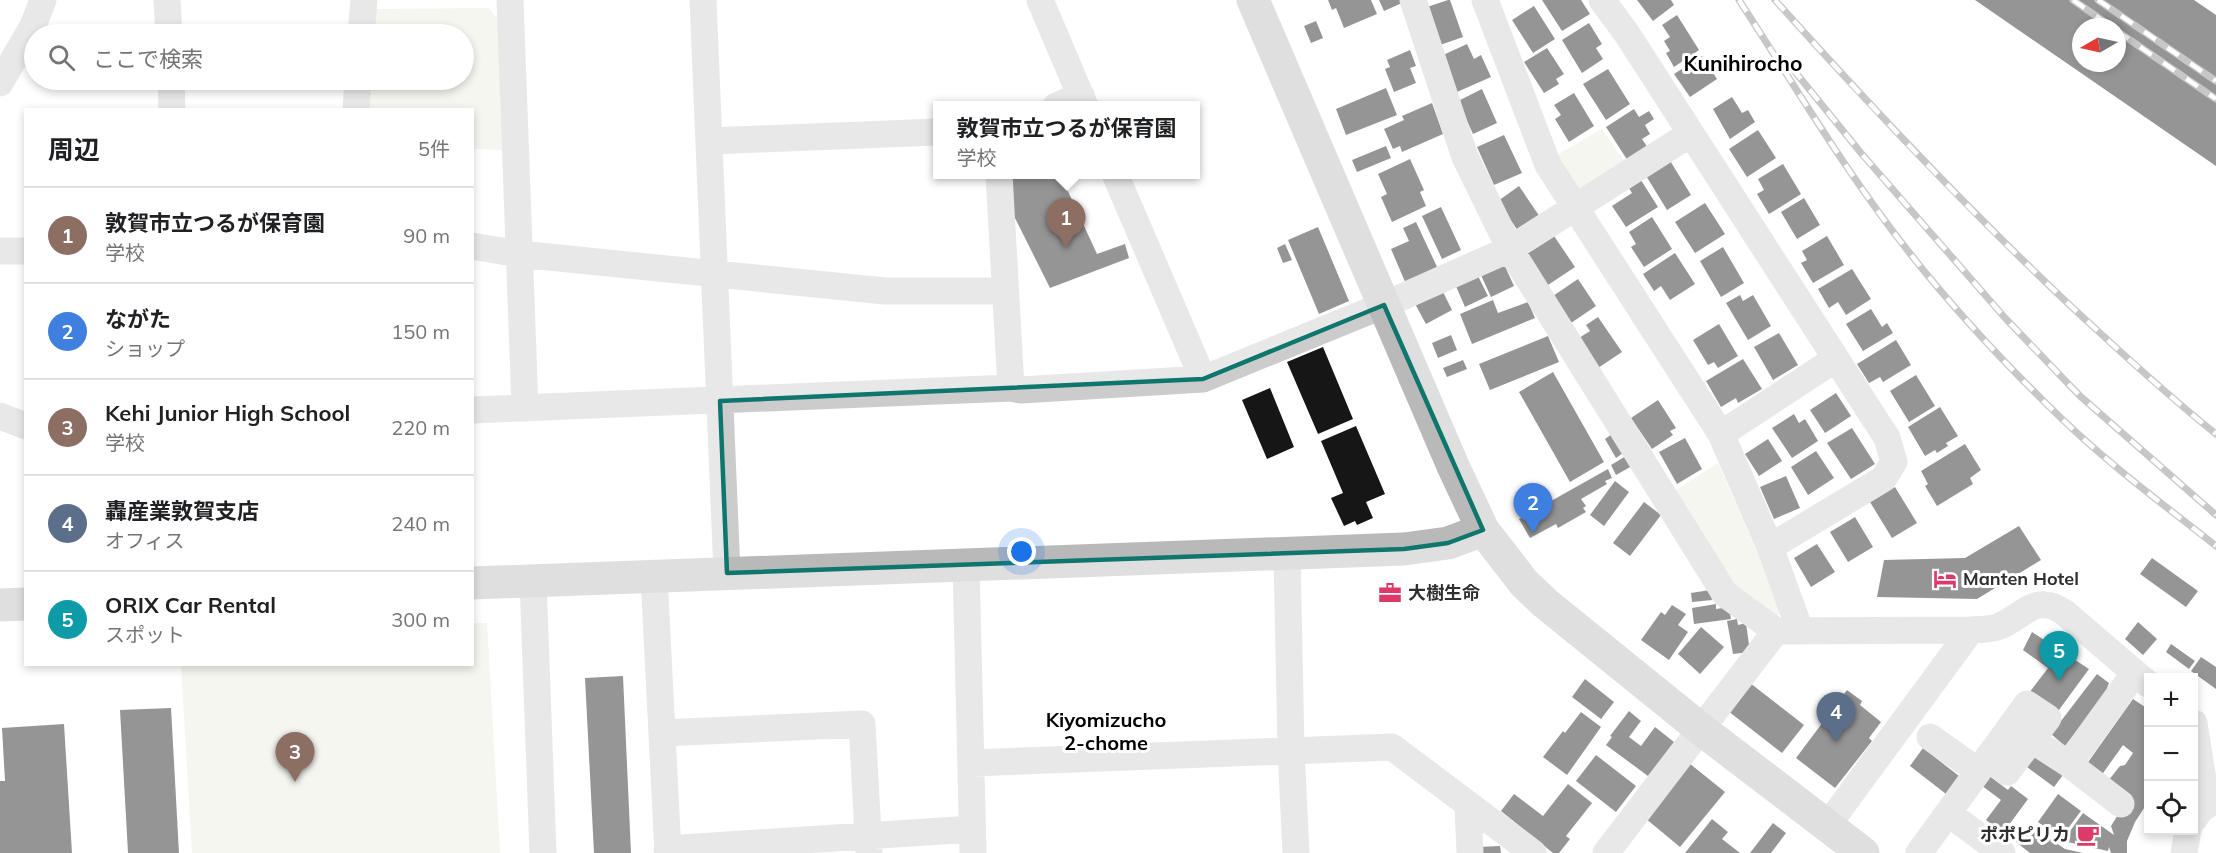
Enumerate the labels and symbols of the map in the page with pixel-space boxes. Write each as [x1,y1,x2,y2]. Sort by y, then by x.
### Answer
north arrow [2072,18,2126,72]
district label: Kunihirocho [1684,50,1802,76]
pin: 1 [1046,198,1086,248]
pin: 2 [1514,484,1552,533]
your location [1007,537,1036,566]
hotel icon: Manten Hotel [1932,566,1958,592]
place label: Manten Hotel [1963,567,2079,590]
office icon: 大樹生命 [1377,580,1403,606]
place label: 大樹生命 [1408,581,1480,604]
pin: 5 [2040,632,2078,681]
pin: 4 [1816,692,1856,742]
district label: Kiyomizucho 2-chome [1046,707,1166,755]
pin: 3 [276,732,314,782]
cafe icon: ポポピリカ [2075,822,2101,848]
place label: ポポピリカ [1980,823,2070,846]

